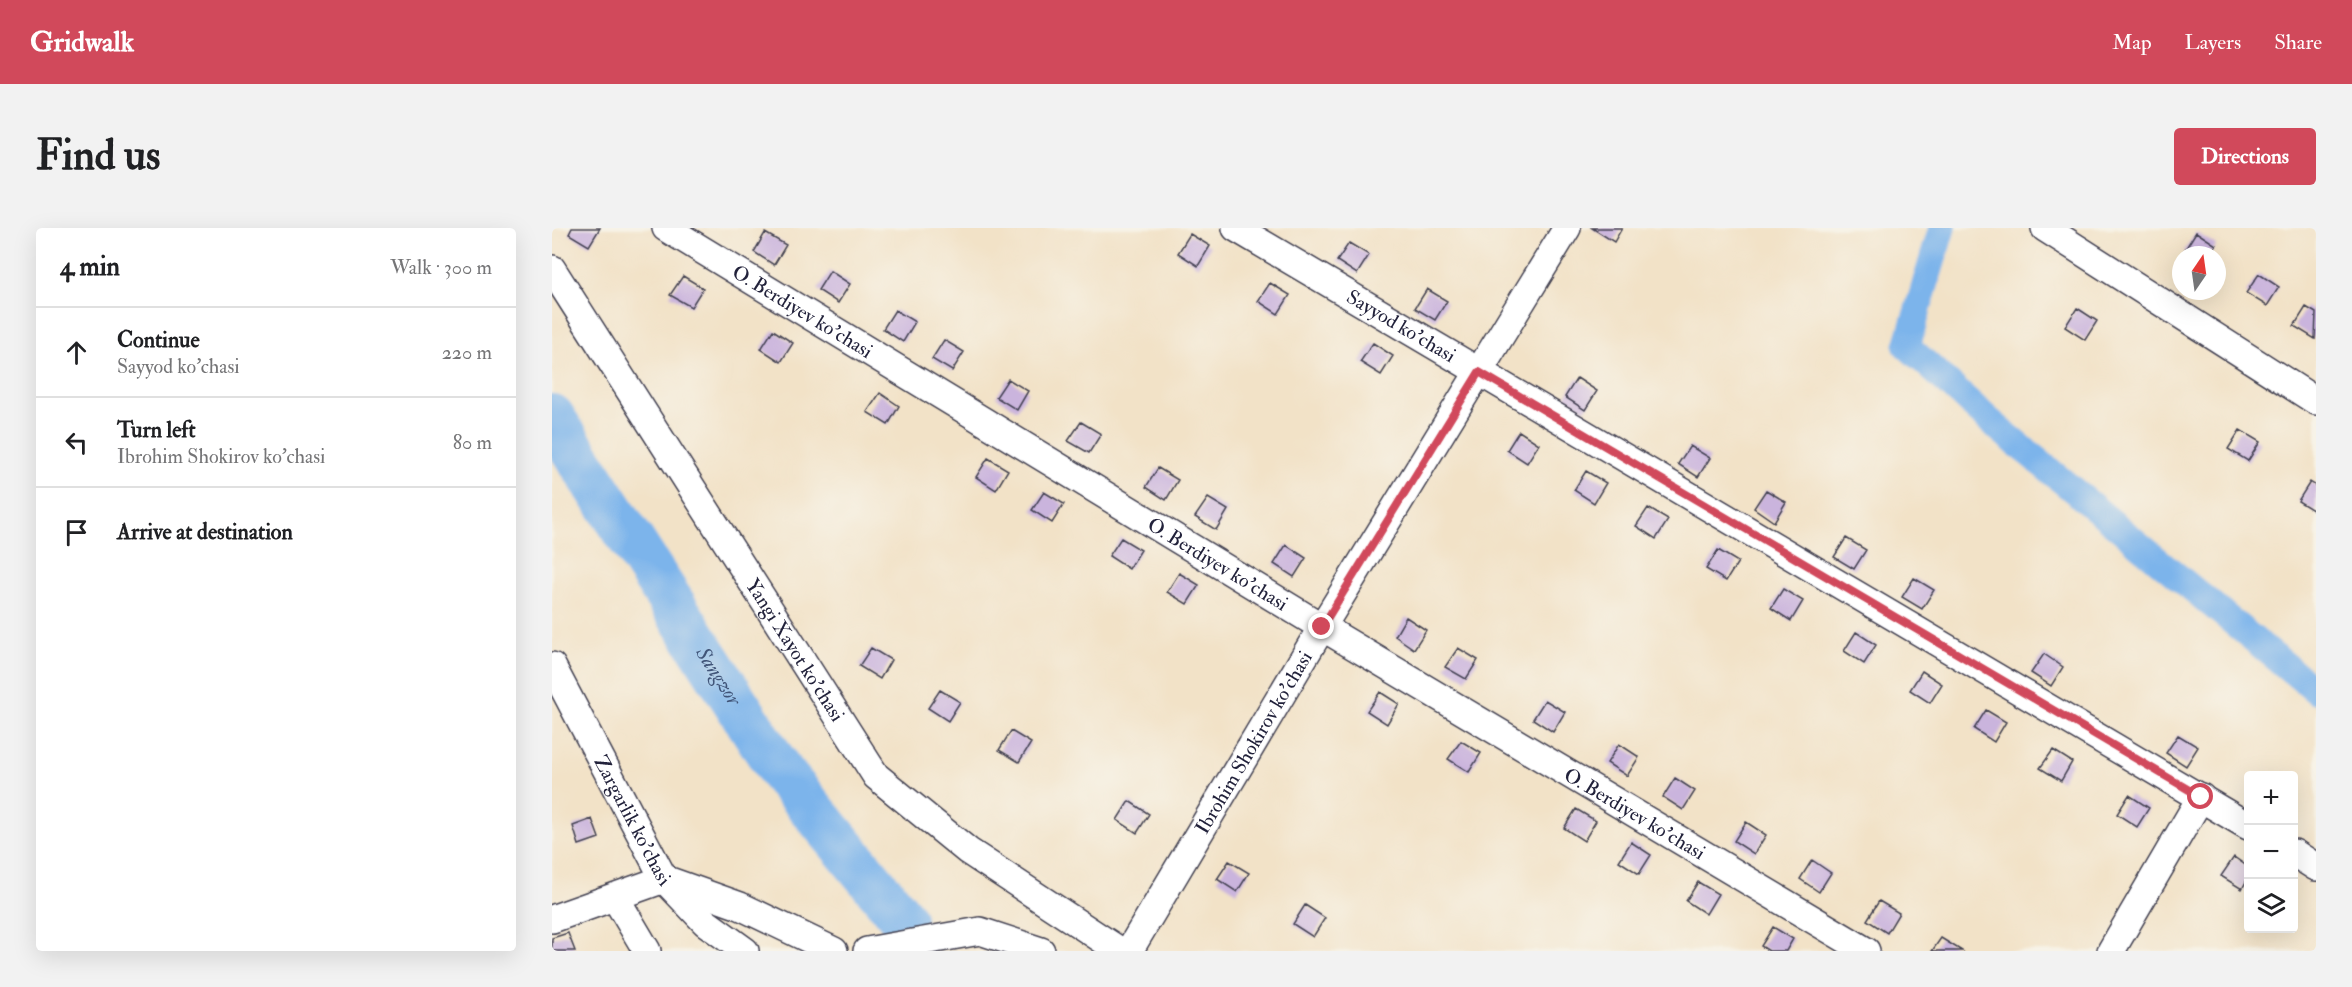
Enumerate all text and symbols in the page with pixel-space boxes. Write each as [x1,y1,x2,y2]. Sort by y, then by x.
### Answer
text: Gridwalk [30,25,134,60]
text: Map [2112,29,2152,56]
text: Layers [2185,29,2241,56]
text: Share [2274,29,2322,56]
button: Directions [2174,128,2316,185]
text: Find us [36,130,160,182]
north arrow [2172,246,2226,300]
text: 4 min [60,251,120,283]
text: Walk · 300 m [390,255,492,280]
street label: O. Berdiyev ko'chasi [728,259,878,363]
street label: Sayyod ko'chasi [1342,284,1460,368]
text: Continue [117,326,200,354]
icon: ahead [60,336,93,369]
text: 220 m [442,340,492,365]
text: Sayyod ko'chasi [117,354,240,379]
text: Turn left [117,416,196,444]
icon: left [60,426,93,459]
text: 80 m [453,430,492,455]
text: Ibrohim Shokirov ko'chasi [117,444,325,469]
street label: O. Berdiyev ko'chasi [1143,511,1293,616]
icon: arrive [60,516,93,549]
text: Arrive at destination [117,518,293,546]
street label: Yangi Xayot ko'chasi [740,574,850,726]
route end [1308,613,1334,639]
water label: Sangzor [689,641,748,712]
street label: Ibrohim Shokirov ko'chasi [1189,646,1317,838]
street label: Zargarlik ko'chasi [589,751,676,891]
street label: O. Berdiyev ko'chasi [1560,762,1710,865]
map controls [2244,771,2298,933]
button: + [2244,771,2298,825]
route start [2187,783,2213,809]
button: − [2244,825,2298,879]
button: layers [2244,879,2298,933]

